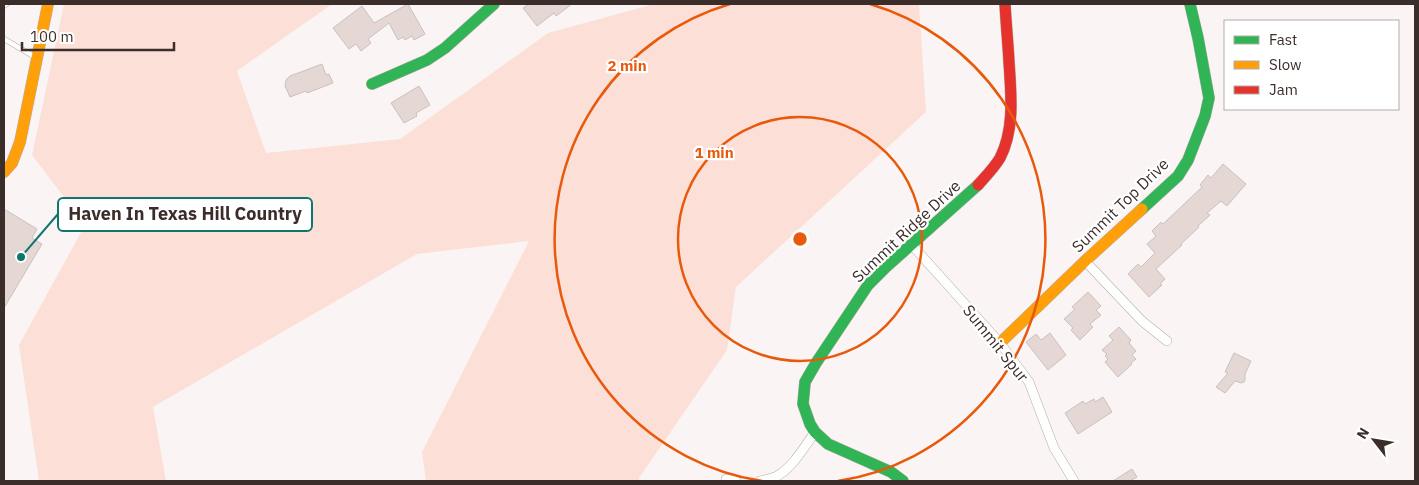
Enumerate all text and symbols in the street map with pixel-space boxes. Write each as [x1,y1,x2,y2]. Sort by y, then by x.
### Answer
scale bar [22,20,175,52]
legend [1224,20,1399,110]
text: 100 m [30,27,74,46]
text: Fast [1269,30,1297,49]
text: Slow [1269,55,1302,74]
text: 2 min [607,56,647,75]
text: Jam [1269,80,1298,99]
text: 1 min [694,143,734,162]
street label: Summit Top Drive [1067,154,1173,256]
street label: Summit Ridge Drive [848,175,965,286]
callout: Haven In Texas Hill Country [58,198,312,231]
text: Haven In Texas Hill Country [68,202,302,225]
centre of rings [791,230,809,248]
street label: Summit Spur [959,300,1033,386]
north arrow [1349,415,1399,465]
text: N [1353,424,1373,442]

